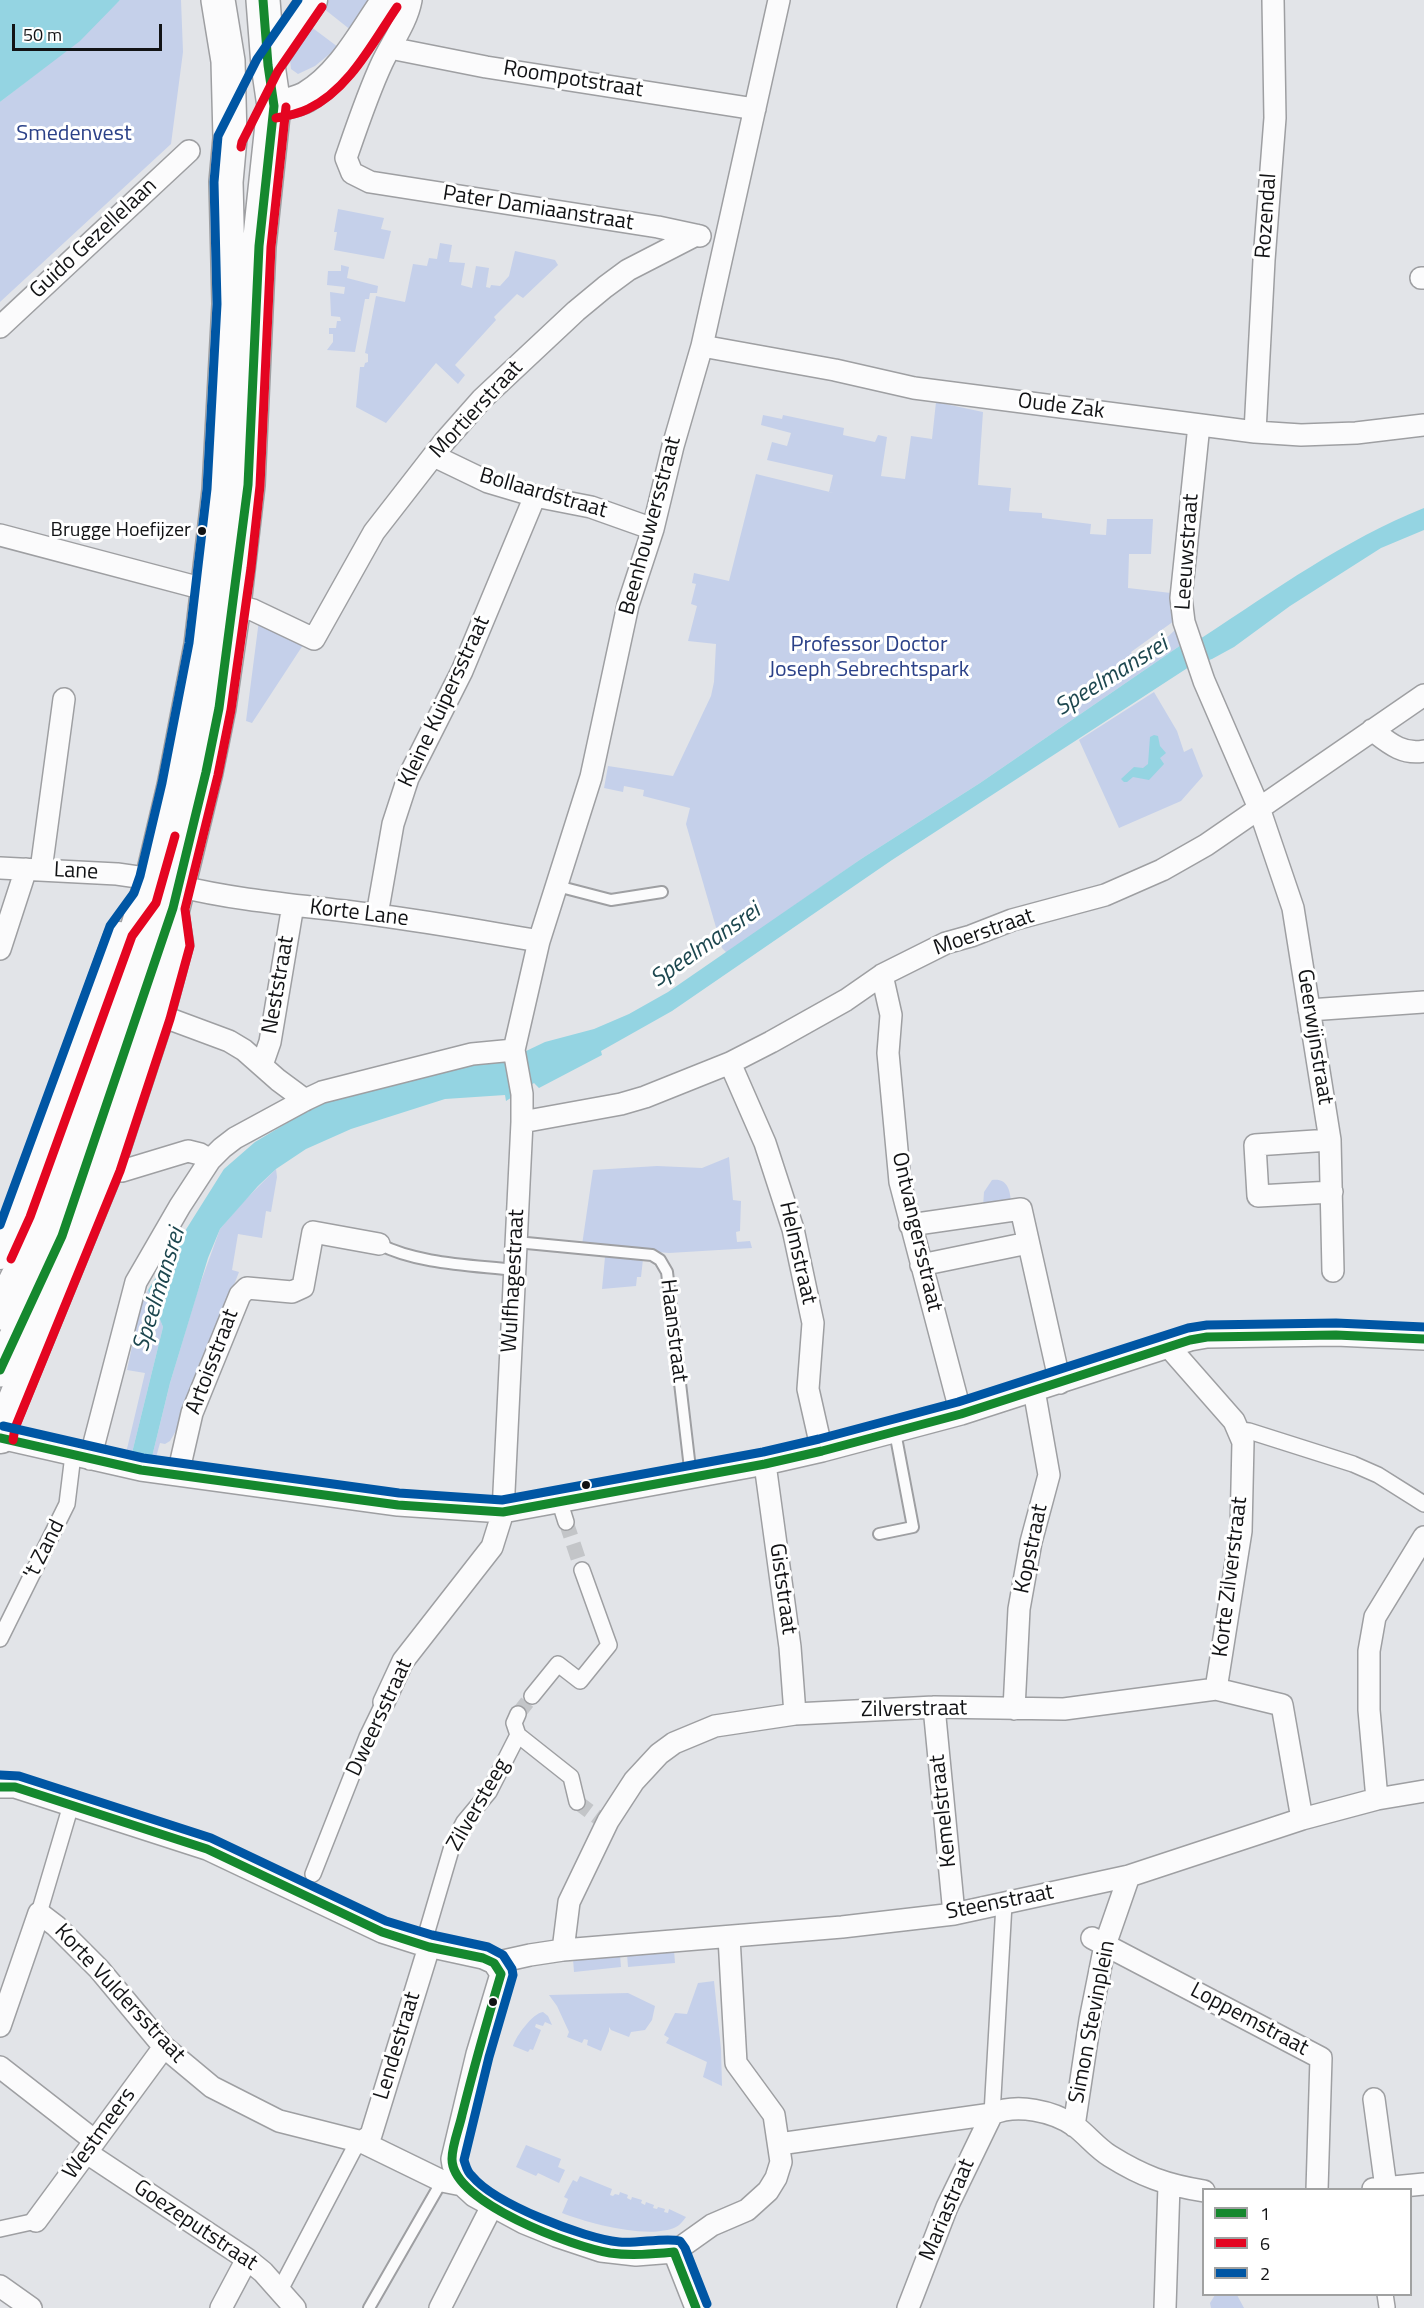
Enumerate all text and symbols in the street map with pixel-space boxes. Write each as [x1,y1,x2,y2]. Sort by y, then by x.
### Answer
scale bar [15,12,165,50]
text: 50 m [23,21,62,48]
street label: Roompotstraat [501,56,645,104]
park label: Smedenvest [16,122,132,148]
street label: Rozendal [1251,172,1283,260]
street label: Guido Gezellelaan [25,173,163,305]
street label: Pater Damiaanstraat [441,181,635,237]
street label: Mortierstraat [425,356,529,464]
street label: Oude Zak [1016,389,1106,425]
street label: Beenhouwersstraat [614,434,688,618]
street label: Bollaardstraat [476,463,610,525]
street label: Leeuwstraat [1171,493,1205,611]
place label: Brugge Hoefijzer [51,519,191,543]
marker: Brugge Hoefijzer [196,525,208,537]
street label: Kleine Kuipersstraat [394,612,496,792]
water label: Speelmansrei [1050,631,1174,723]
park label: Professor Doctor Joseph Sebrechtspark [769,633,969,684]
street label: Lane [53,858,99,886]
street label: Korte Lane [308,895,410,933]
water label: Speelmansrei [646,898,766,994]
street label: Moerstraat [931,904,1037,962]
street label: Neststraat [257,934,301,1036]
street label: Geerwijnstraat [1290,967,1338,1107]
street label: Ontvangersstraat [885,1150,947,1314]
street label: Helmstraat [772,1199,822,1307]
street label: Wulfhagestraat [497,1208,531,1354]
water label: Speelmansrei [128,1225,192,1355]
street label: Haanstraat [654,1278,692,1384]
street label: Artoisstraat [181,1306,245,1418]
unlabelled marker [580,1479,592,1491]
street label: Korte Zilverstraat [1208,1495,1254,1659]
street label: Kopstraat [1010,1502,1054,1596]
street label: 't Zand [19,1516,71,1584]
street label: Giststraat [763,1542,801,1636]
street label: Dweersstraat [341,1655,419,1781]
street label: Zilverstraat [861,1696,967,1724]
street label: Kemelstraat [925,1753,963,1869]
street label: Zilversteeg [442,1754,516,1856]
street label: Steenstraat [944,1880,1056,1926]
street label: Korte Vuldersstraat [48,1919,190,2069]
street label: Simon Stevinplein [1064,1938,1122,2106]
street label: Loppemstraat [1185,1978,1313,2062]
street label: Lendestraat [369,1989,427,2103]
unlabelled marker [487,1996,499,2008]
street label: Westmeers [58,2083,142,2185]
street label: Mariastraat [915,2155,981,2265]
street label: Goezeputstraat [128,2175,262,2277]
legend [1202,2188,1412,2296]
text: 1 [1260,2200,1270,2227]
text: 6 [1260,2230,1270,2257]
text: 2 [1260,2260,1270,2287]

